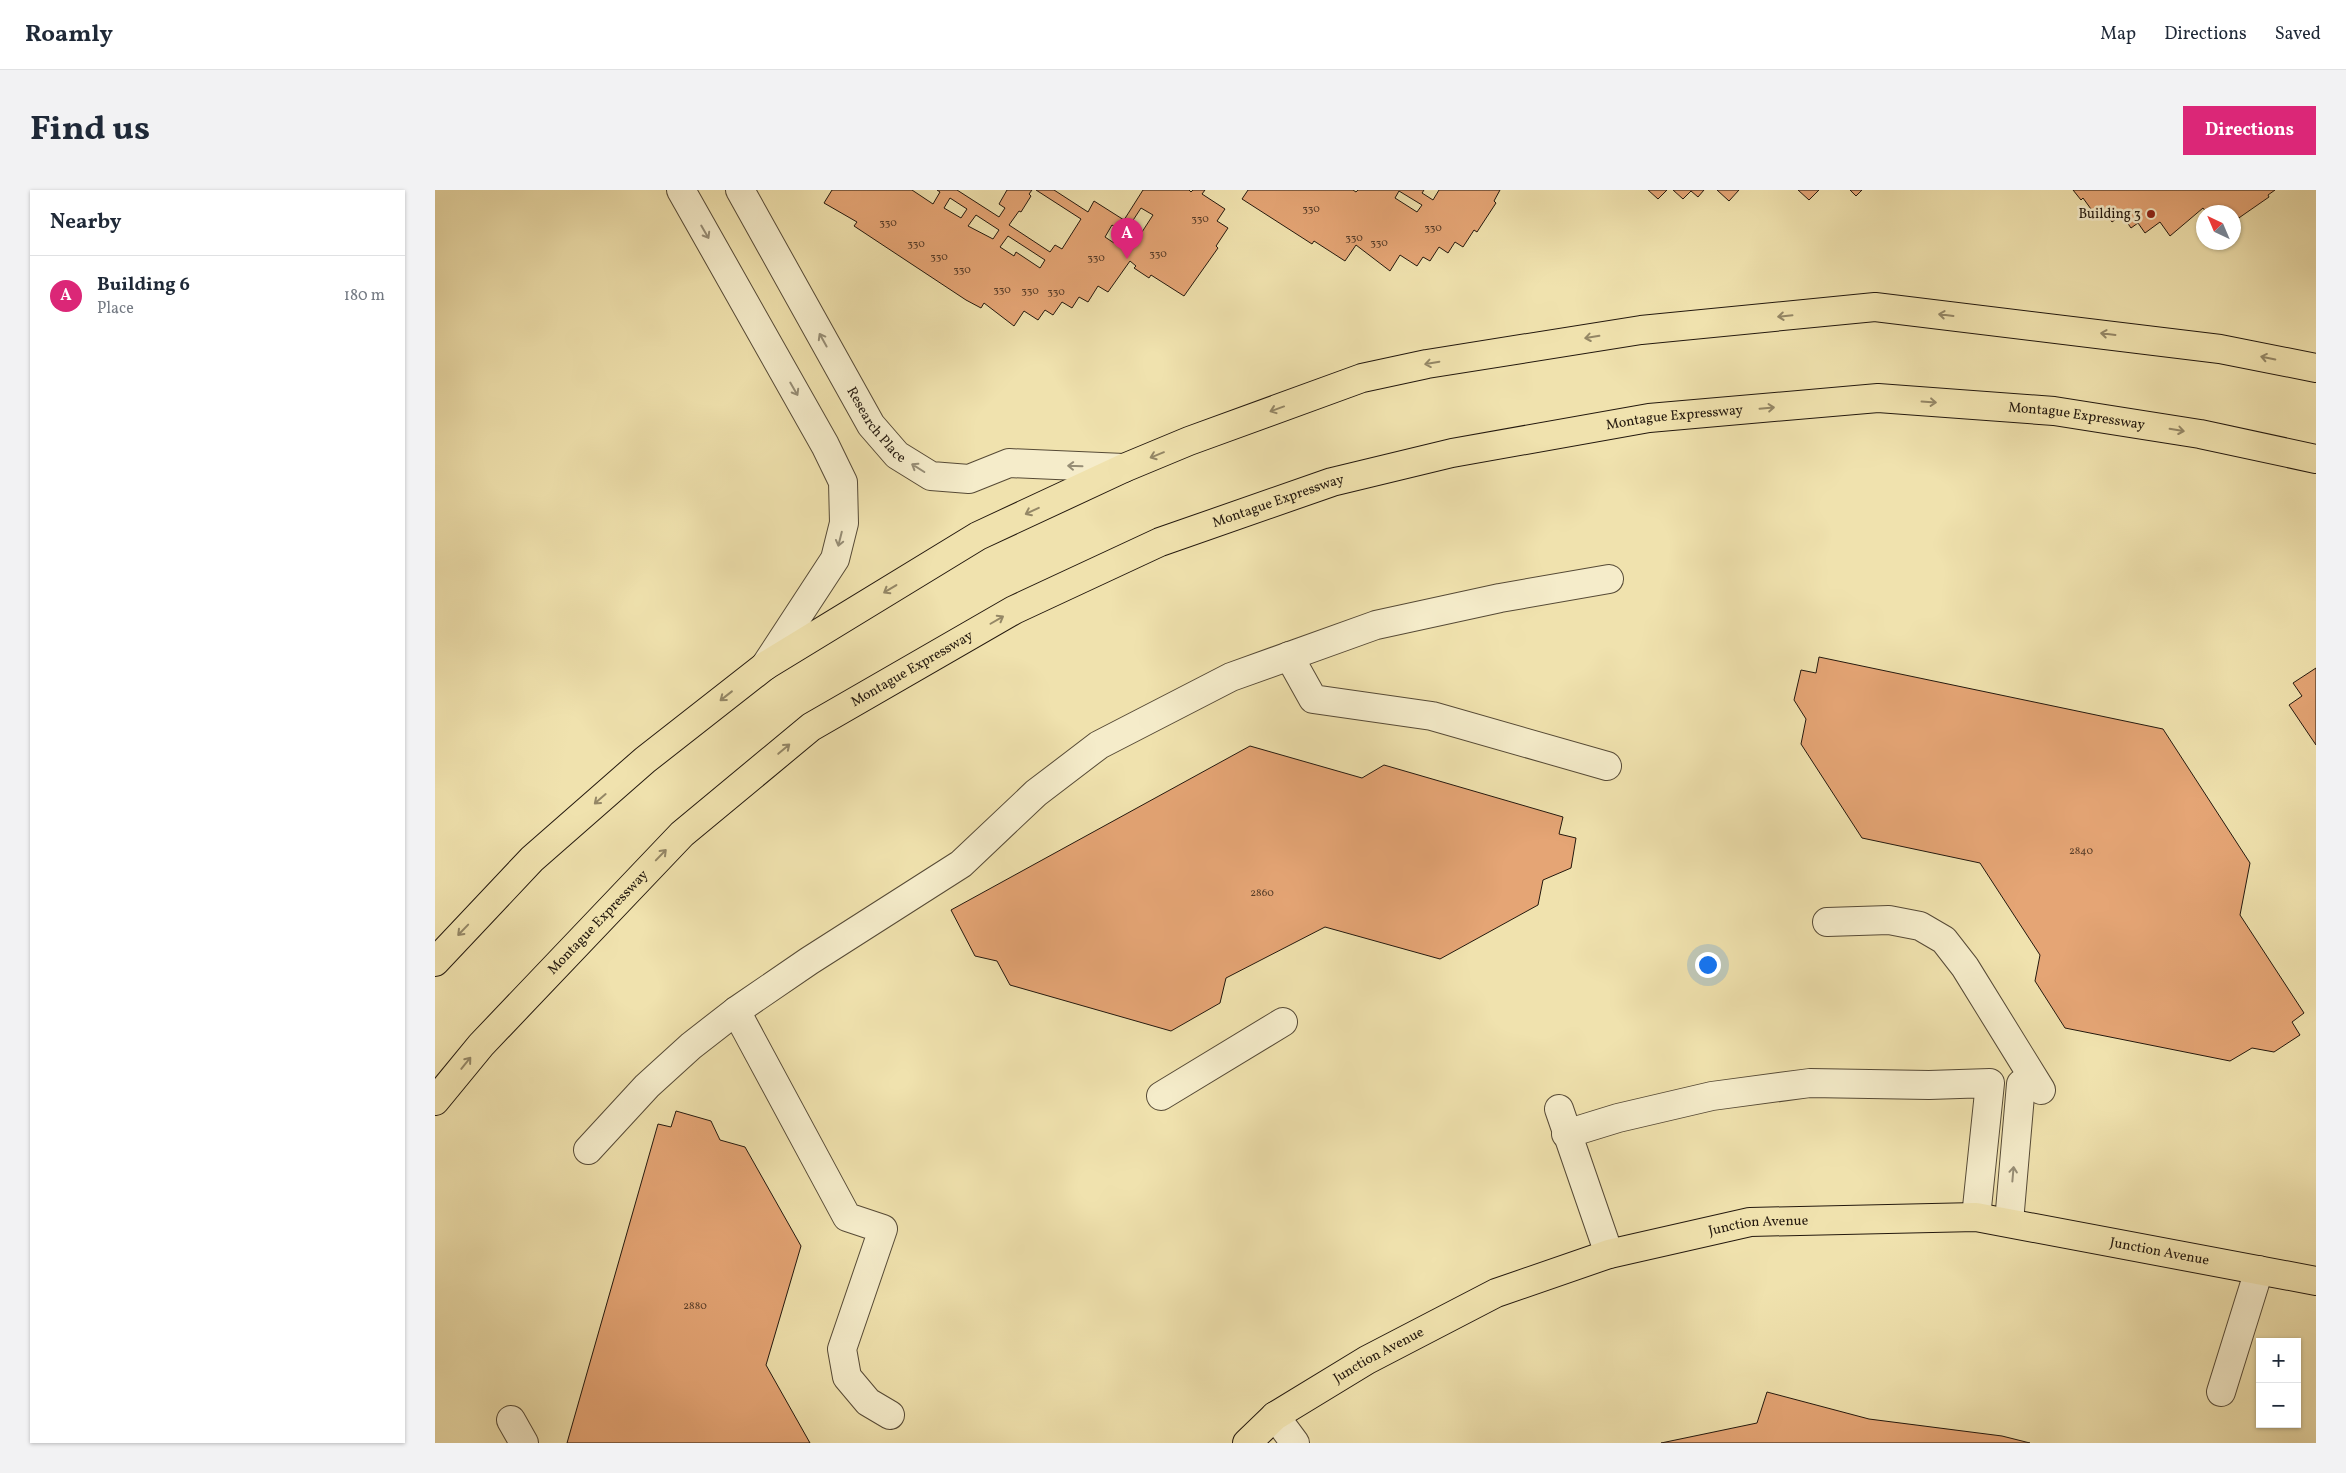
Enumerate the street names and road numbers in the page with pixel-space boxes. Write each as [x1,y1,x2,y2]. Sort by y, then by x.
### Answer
street label: Research Place [842,383,910,468]
street label: Montague Expressway [2008,398,2147,435]
street label: Montague Expressway [1604,400,1744,435]
street label: Montague Expressway [1210,470,1346,532]
street label: Montague Expressway [847,626,977,711]
street label: Montague Expressway [543,865,653,979]
street label: Junction Avenue [1706,1211,1809,1241]
street label: Junction Avenue [2108,1233,2211,1270]
street label: Junction Avenue [1330,1322,1427,1388]

